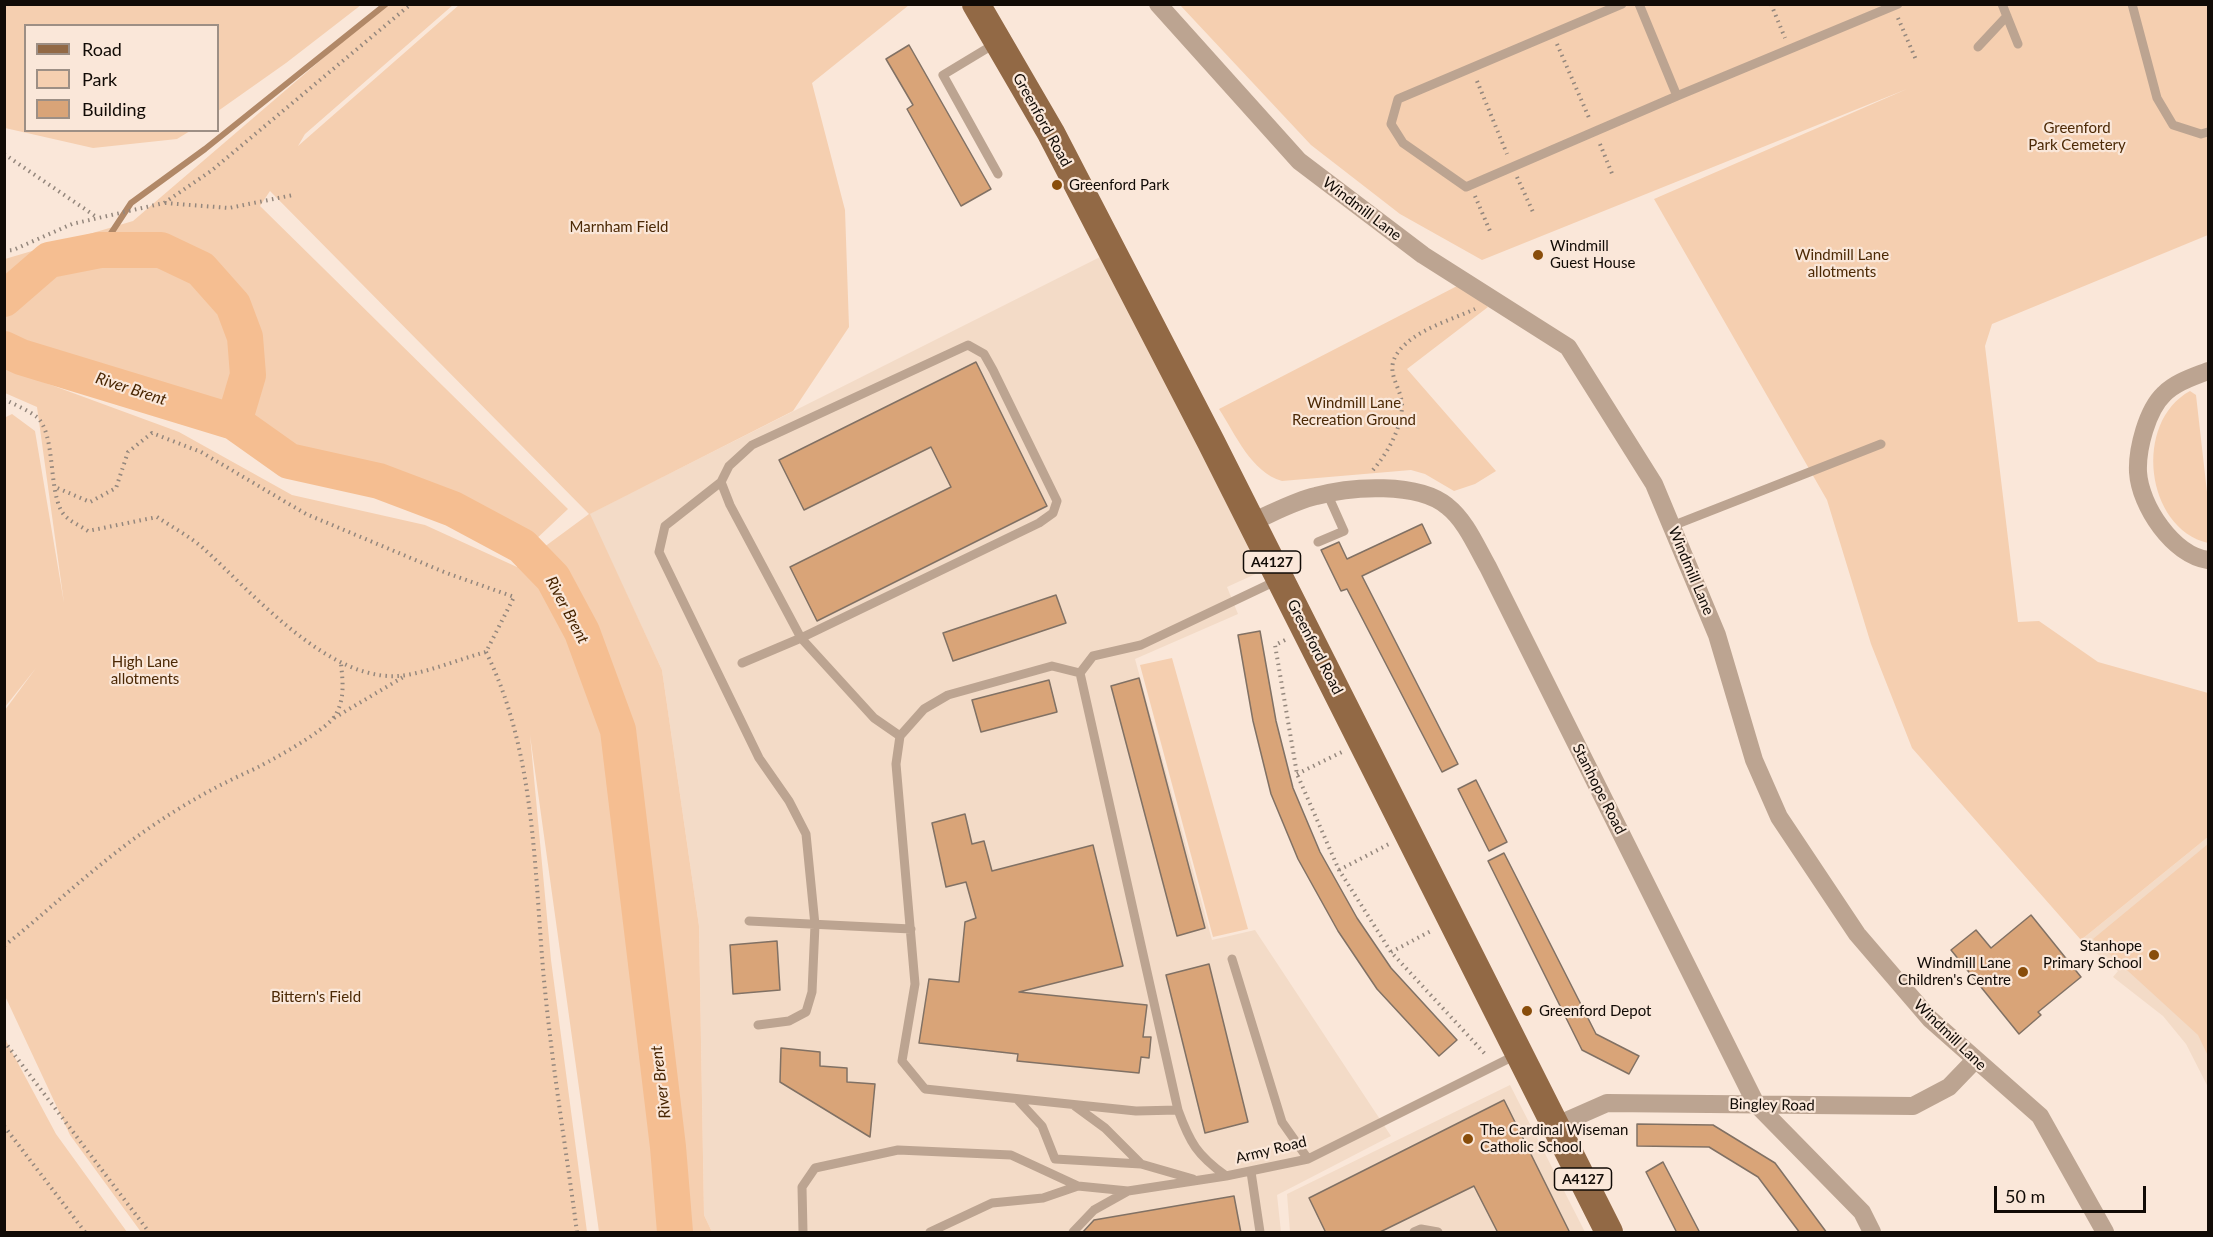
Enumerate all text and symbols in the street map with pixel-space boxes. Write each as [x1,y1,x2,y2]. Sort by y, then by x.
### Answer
legend [24,24,219,132]
text: Road [82,38,122,60]
text: Park [82,68,117,90]
street label: Greenford Road [1009,70,1075,170]
text: Building [82,98,146,120]
park label: Greenford Park Cemetery [2028,119,2126,154]
street label: Windmill Lane [1319,173,1405,245]
place label: Greenford Park [1069,176,1169,194]
marker: Greenford Park [1050,178,1064,192]
park label: Marnham Field [570,218,668,236]
place label: Windmill Guest House [1550,237,1635,272]
park label: Windmill Lane allotments [1795,246,1889,281]
marker: Windmill Guest House [1531,248,1545,262]
water label: River Brent [93,368,169,410]
park label: Windmill Lane Recreation Ground [1292,394,1416,429]
street label: Windmill Lane [1664,524,1718,618]
road number: A4127 [1244,551,1300,573]
water label: River Brent [541,573,593,647]
street label: Greenford Road [1283,596,1347,698]
park label: High Lane allotments [111,653,179,688]
street label: Stanhope Road [1568,741,1630,837]
place label: Stanhope Primary School [2043,937,2142,972]
marker: Stanhope Primary School [2147,948,2161,962]
place label: Windmill Lane Children's Centre [1898,954,2011,989]
marker: Windmill Lane Children's Centre [2016,965,2030,979]
park label: Bittern's Field [271,988,361,1006]
street label: Windmill Lane [1910,996,1990,1074]
place label: Greenford Depot [1539,1002,1651,1020]
marker: Greenford Depot [1520,1004,1534,1018]
water label: River Brent [647,1044,675,1120]
street label: Bingley Road [1729,1095,1815,1115]
place label: The Cardinal Wiseman Catholic School [1480,1121,1628,1156]
street label: Army Road [1234,1132,1308,1168]
marker: The Cardinal Wiseman Catholic School [1461,1132,1475,1146]
road number: A4127 [1554,1168,1612,1190]
scale bar [1997,1174,2148,1212]
text: 50 m [2005,1185,2045,1207]

